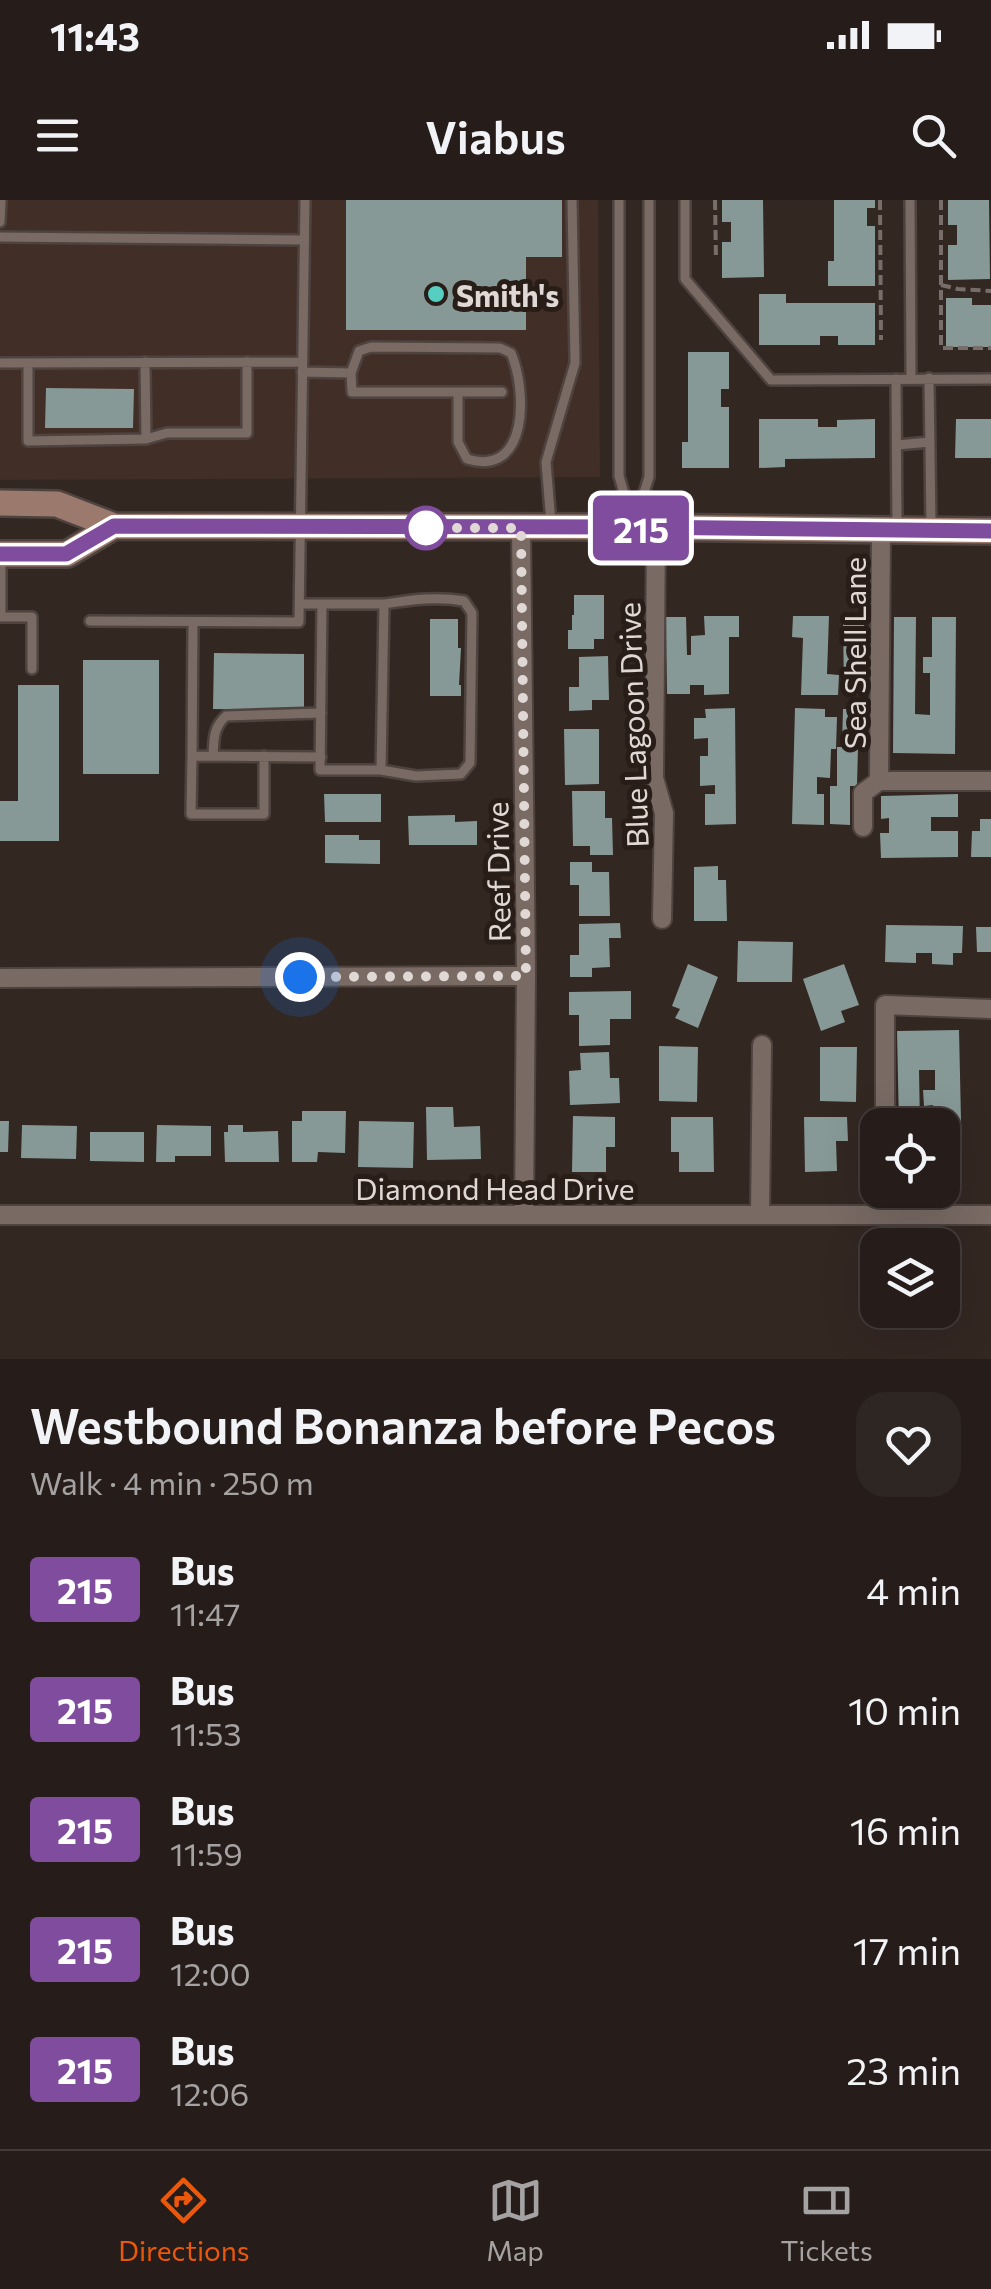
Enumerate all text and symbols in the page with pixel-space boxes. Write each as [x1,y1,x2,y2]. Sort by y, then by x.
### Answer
text: 11:43 [50,12,140,59]
icon: menu [30,108,85,163]
text: Viabus [425,108,566,163]
icon: search [906,108,961,163]
place label: Smith's [456,276,559,313]
marker: Smith's [425,283,447,305]
line badge: 215 [584,496,698,560]
unlabelled marker [405,507,447,549]
text: 215 [613,507,669,550]
street label: Sea Shell Lane [835,557,872,749]
street label: Blue Lagoon Drive [609,602,655,848]
street label: Reef Drive [477,801,517,943]
your location [275,952,325,1002]
map controls [860,1108,960,1328]
button: locate [860,1108,960,1208]
street label: Diamond Head Drive [355,1169,635,1206]
button: layers [860,1228,960,1328]
button: heart [856,1392,961,1497]
text: Westbound Bonanza before Pecos [30,1395,776,1454]
text: Walk · 4 min · 250 m [30,1462,314,1502]
text: Bus [170,1546,235,1593]
text: 4 min [866,1566,961,1613]
text: 215 [57,1568,113,1611]
text: 11:47 [170,1593,240,1633]
text: Bus [170,1666,235,1713]
text: 10 min [848,1686,961,1733]
text: 215 [57,1688,113,1731]
text: 11:53 [170,1713,242,1753]
text: Bus [170,1786,235,1833]
text: 16 min [850,1806,961,1853]
text: 215 [57,1808,113,1851]
text: 11:59 [170,1833,243,1873]
text: Bus [170,1906,235,1953]
text: 17 min [853,1926,961,1973]
text: 215 [57,1928,113,1971]
text: 12:00 [170,1953,251,1993]
text: Bus [170,2026,235,2073]
text: 23 min [846,2046,961,2093]
text: 215 [57,2048,113,2091]
text: 12:06 [170,2073,249,2113]
tab: Directions [118,2173,250,2267]
tab: Map [486,2173,544,2267]
tab: Tickets [780,2173,873,2267]

